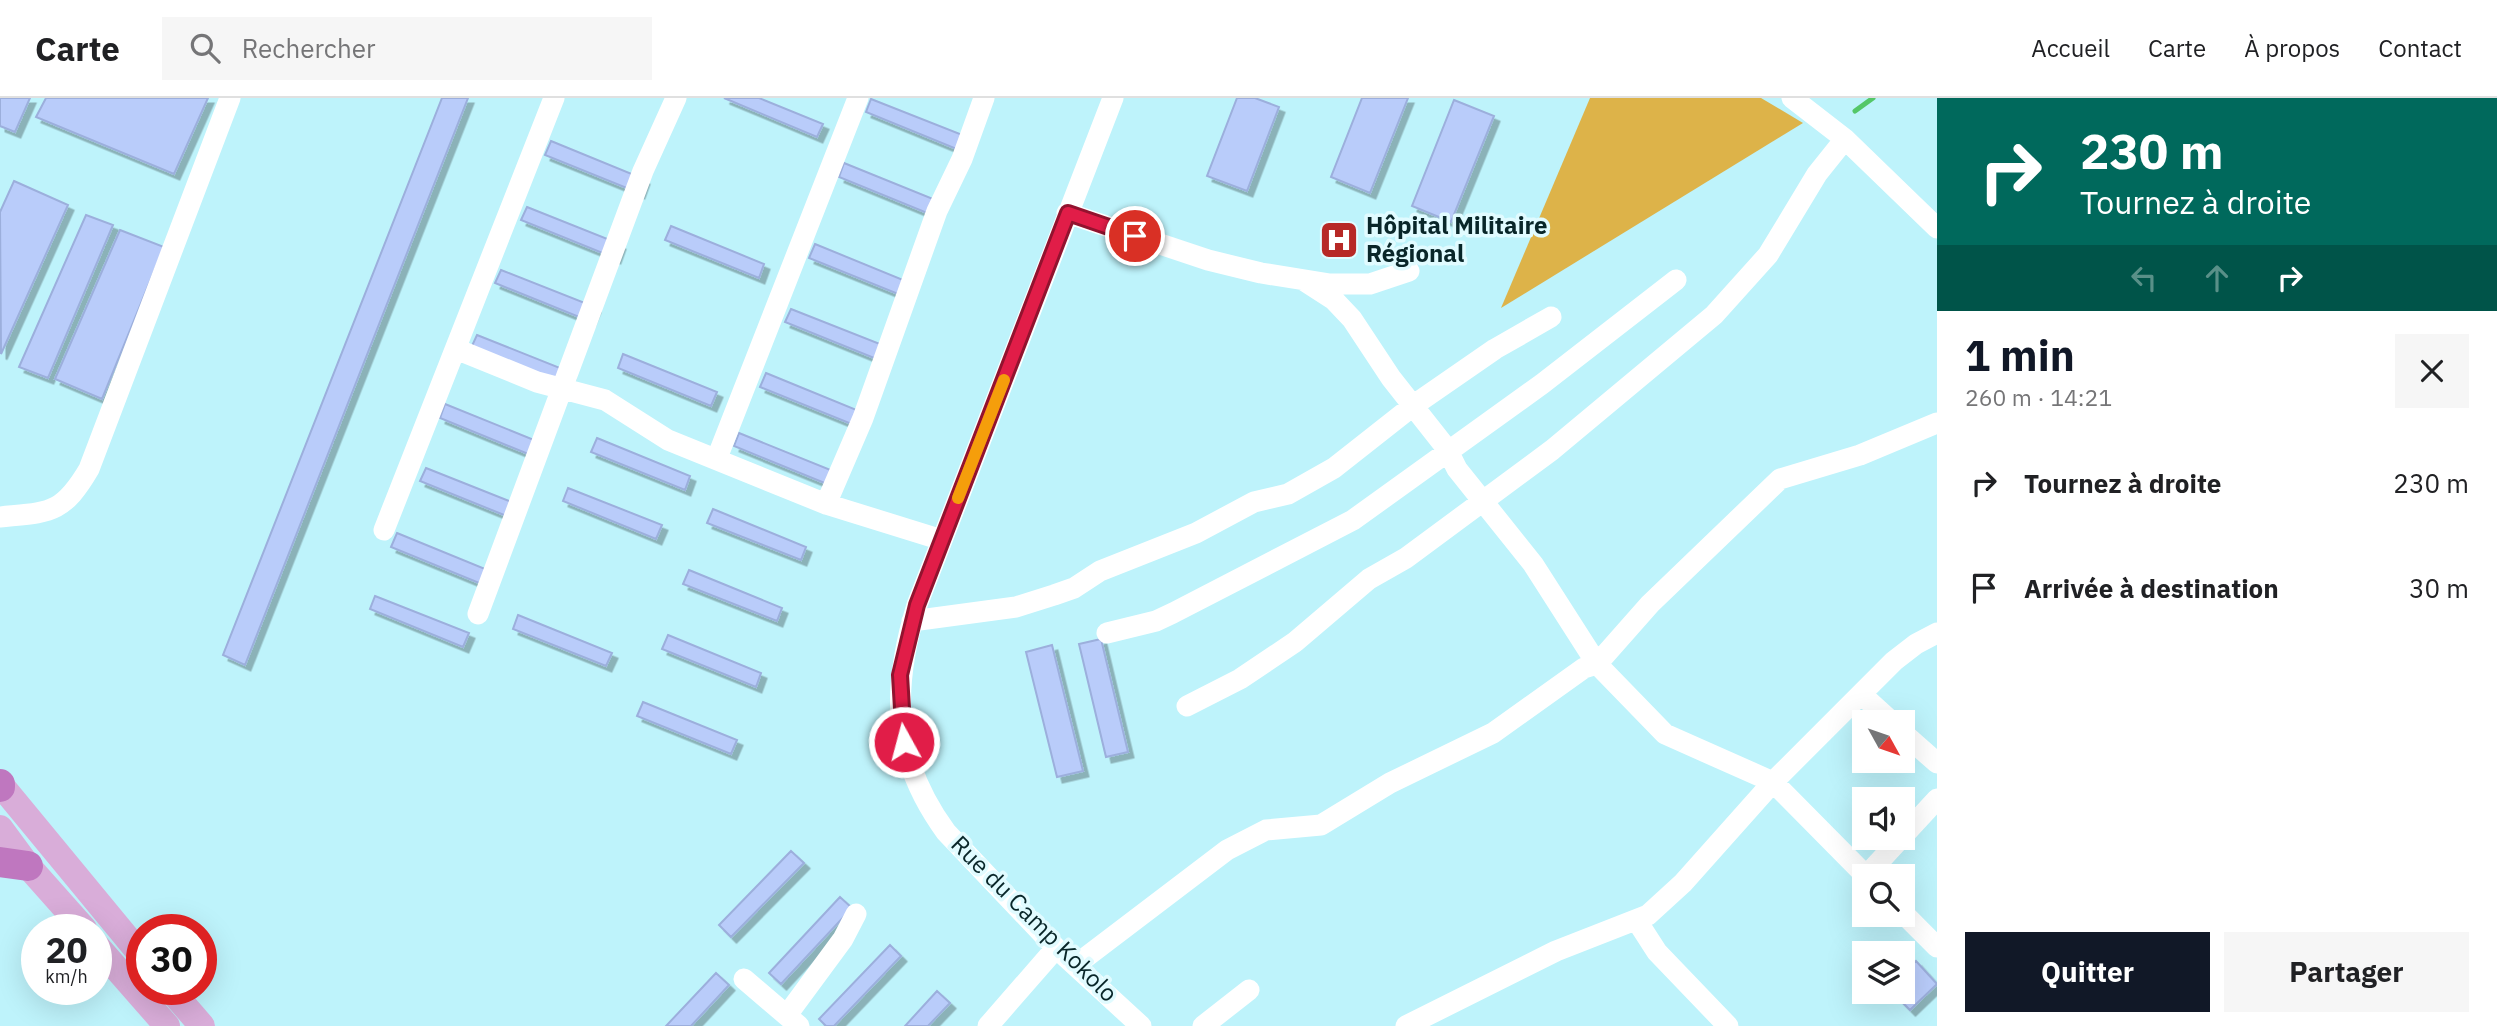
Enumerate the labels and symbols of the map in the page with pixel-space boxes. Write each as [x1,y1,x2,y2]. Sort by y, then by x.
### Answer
pin [1105,206,1165,266]
place label: Hôpital Militaire Régional [1366,209,1548,269]
hospital icon: Hôpital Militaire Régional [1318,219,1360,261]
position arrow [867,705,941,779]
north arrow [1852,710,1914,774]
street label: Rue du Camp Kokolo [945,828,1125,1008]
speed limit sign: 30 [126,914,217,1005]

